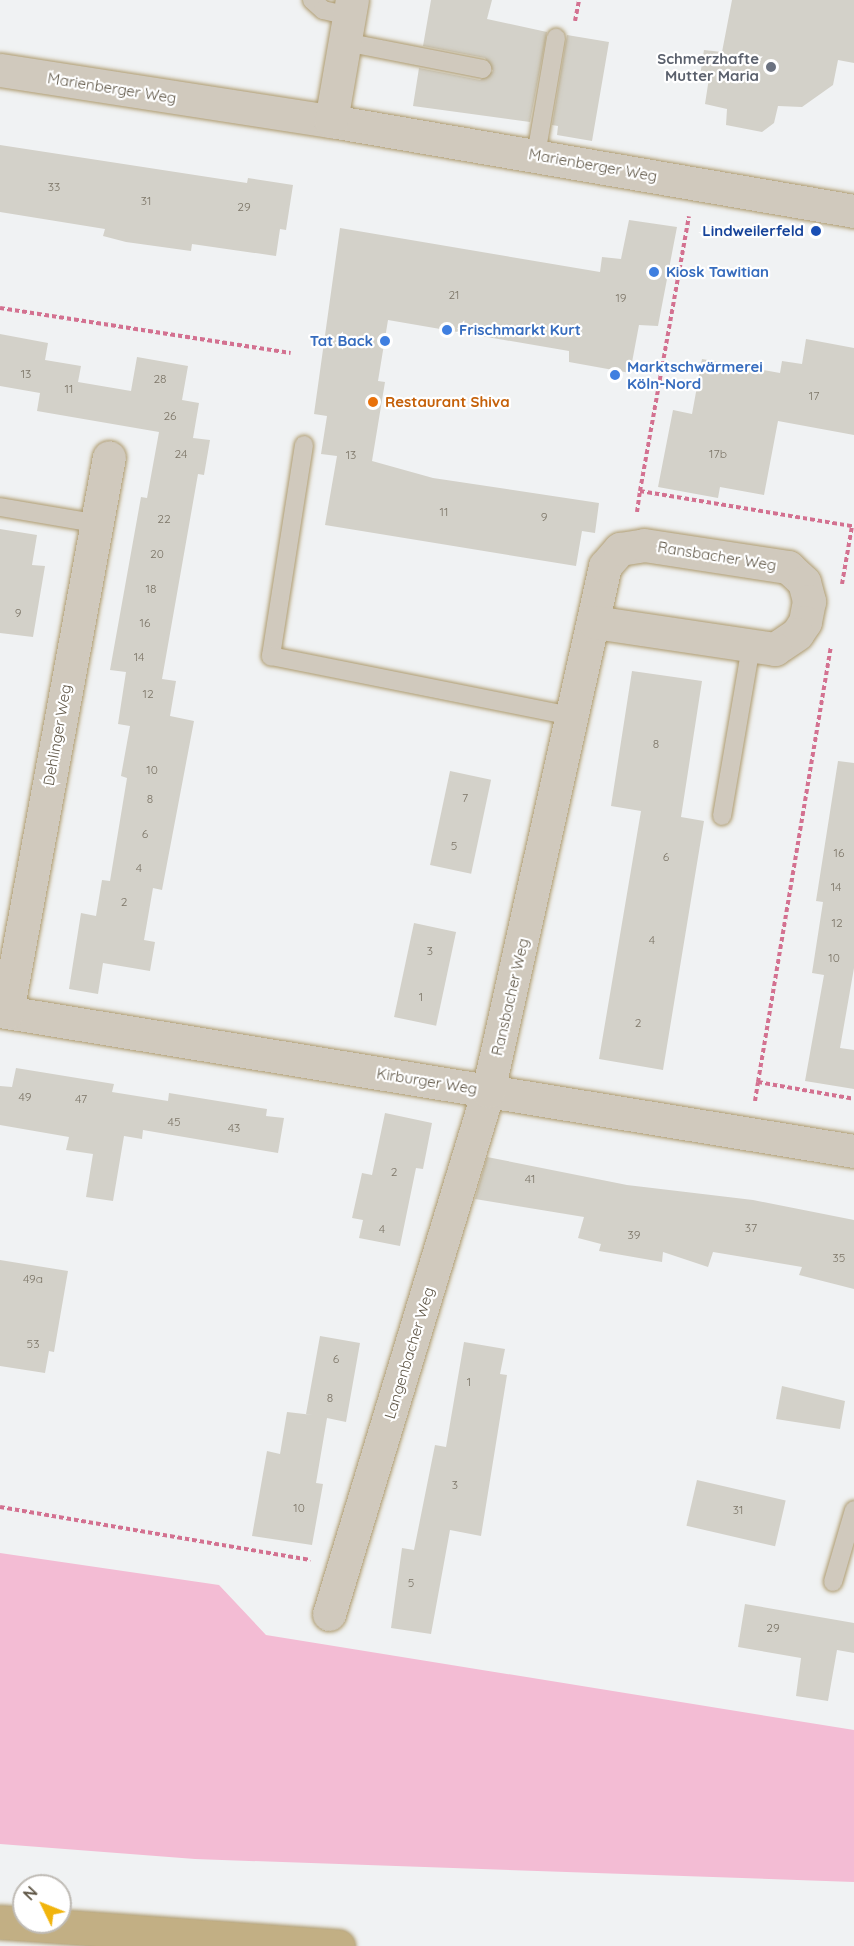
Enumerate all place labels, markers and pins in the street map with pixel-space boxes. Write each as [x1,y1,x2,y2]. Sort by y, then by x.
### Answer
place label: Schmerzhafte Mutter Maria [657,49,759,84]
marker: Schmerzhafte Mutter Maria [764,60,778,74]
place label: Lindweilerfeld [702,222,804,240]
marker: Lindweilerfeld [809,224,823,238]
place label: Kiosk Tawitian [666,263,769,281]
marker: Kiosk Tawitian [647,265,661,279]
place label: Frischmarkt Kurt [459,321,581,339]
marker: Frischmarkt Kurt [440,323,454,337]
place label: Tat Back [310,332,373,350]
marker: Tat Back [378,334,392,348]
place label: Marktschwärmerei Köln-Nord [627,357,763,392]
marker: Marktschwärmerei Köln-Nord [608,368,622,382]
place label: Restaurant Shiva [385,393,510,411]
marker: Restaurant Shiva [366,395,380,409]

